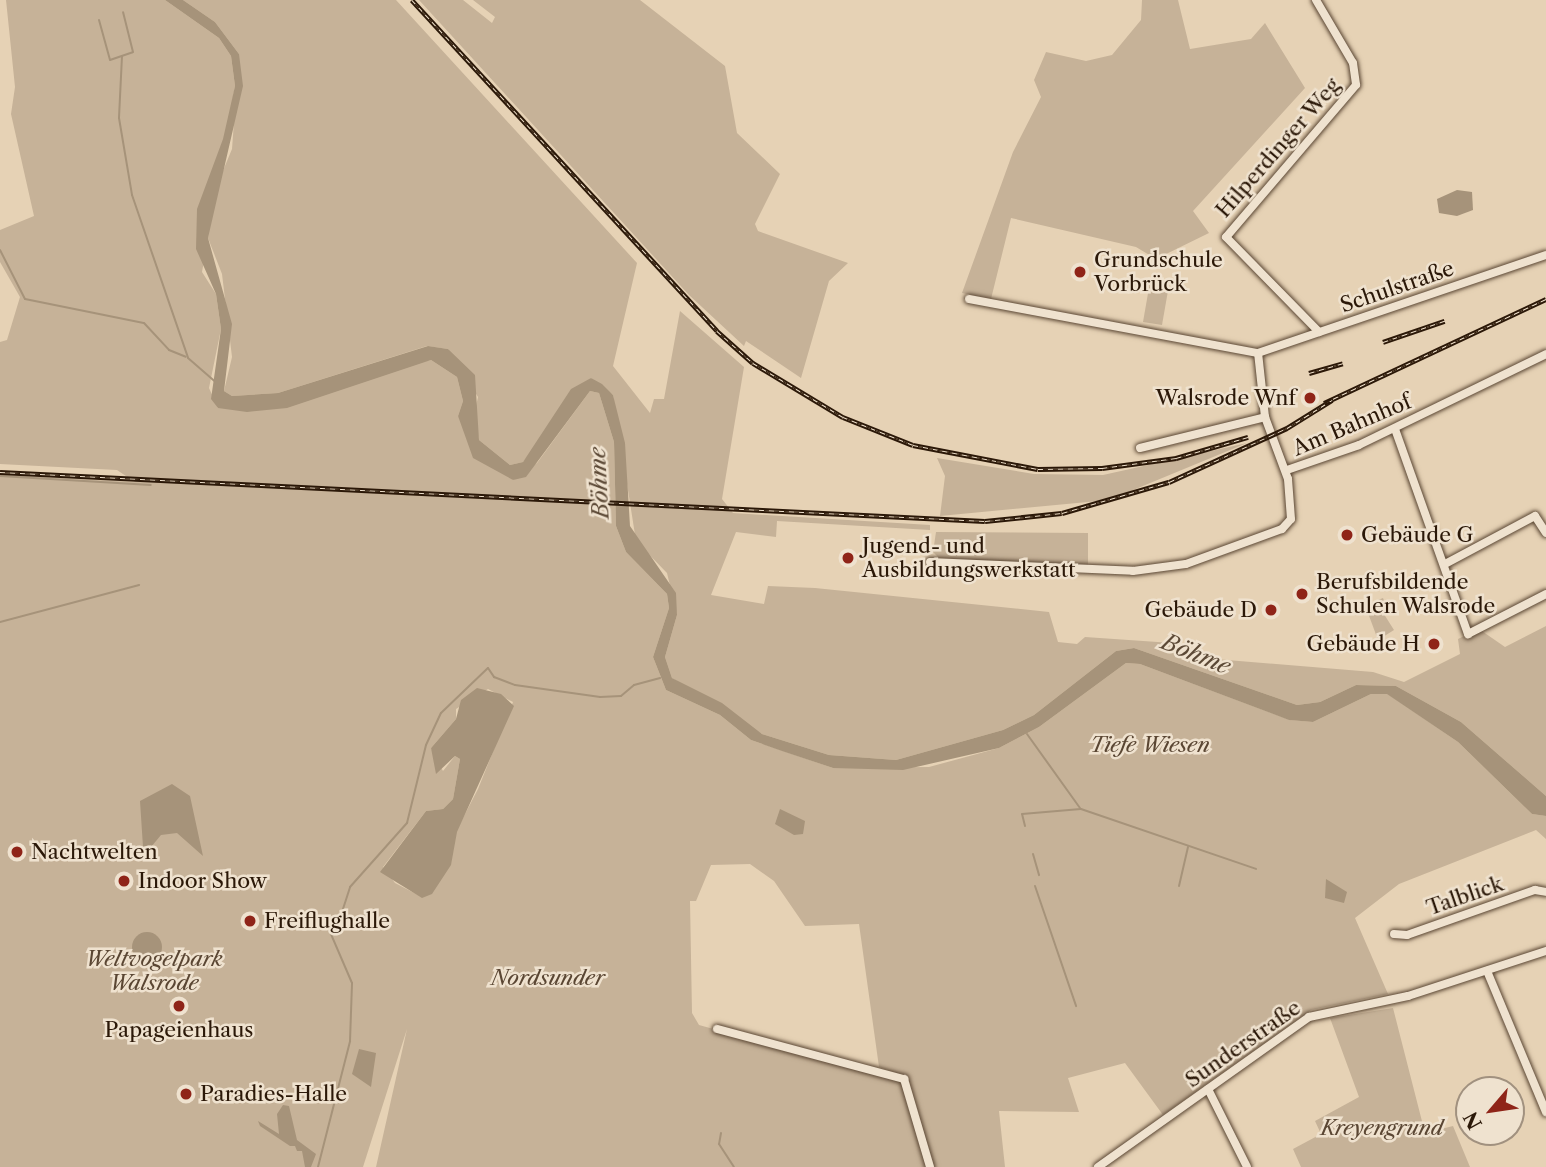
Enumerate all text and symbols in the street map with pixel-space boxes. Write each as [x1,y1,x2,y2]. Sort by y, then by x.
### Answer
street label: Hilperdinger Weg [1210,73,1346,223]
place label: Grundschule Vorbrück [1094,247,1223,297]
street label: Schulstraße [1337,256,1457,318]
marker: Grundschule Vorbrück [1072,264,1088,280]
place label: Walsrode Wnf [1155,385,1296,411]
street label: Am Bahnhof [1289,389,1415,461]
marker: Walsrode Wnf [1302,390,1318,406]
water label: Böhme [583,446,615,520]
place label: Gebäude G [1361,522,1473,548]
marker: Gebäude G [1339,527,1355,543]
place label: Jugend- und Ausbildungswerkstatt [862,533,1076,583]
marker: Jugend- und Ausbildungswerkstatt [840,550,856,566]
place label: Berufsbildende Schulen Walsrode [1316,569,1496,619]
marker: Berufsbildende Schulen Walsrode [1294,586,1310,602]
place label: Gebäude D [1144,597,1257,623]
marker: Gebäude D [1263,602,1279,618]
water label: Böhme [1158,628,1234,680]
place label: Gebäude H [1307,631,1420,657]
marker: Gebäude H [1426,636,1442,652]
park label: Tiefe Wiesen [1090,732,1210,758]
place label: Nachtwelten [31,839,158,865]
marker: Nachtwelten [9,844,25,860]
place label: Indoor Show [138,868,267,894]
street label: Talblick [1423,871,1507,921]
marker: Indoor Show [116,873,132,889]
place label: Freiflughalle [264,908,390,934]
marker: Freiflughalle [242,913,258,929]
park label: Weltvogelpark Walsrode [85,946,223,996]
park label: Nordsunder [491,965,605,991]
street label: Sunderstraße [1181,995,1305,1093]
marker: Papageienhaus [171,998,187,1014]
place label: Papageienhaus [104,1017,254,1043]
north arrow [1455,1076,1525,1146]
place label: Paradies-Halle [200,1081,347,1107]
marker: Paradies-Halle [178,1086,194,1102]
text: N [1459,1108,1487,1133]
park label: Kreyengrund [1321,1115,1443,1141]

